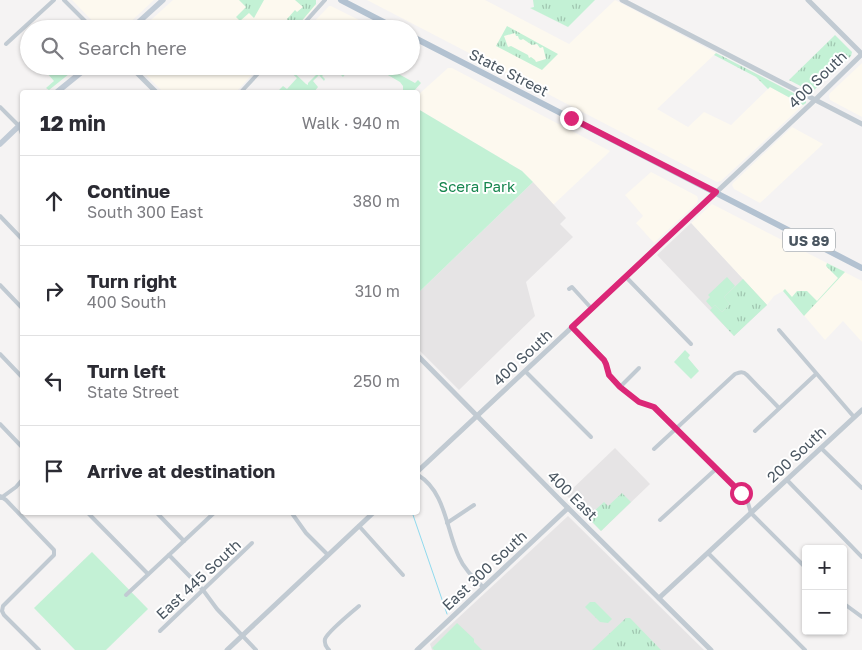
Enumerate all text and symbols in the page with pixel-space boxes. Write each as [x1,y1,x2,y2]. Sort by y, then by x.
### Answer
search box [20,20,420,75]
icon: search [38,34,66,62]
text: Search here [78,36,187,59]
street label: State Street [466,44,552,100]
street label: 400 South [784,47,850,111]
route end [560,107,583,130]
text: 12 min [40,110,106,136]
text: Walk · 940 m [302,113,400,133]
park label: Scera Park [439,177,516,195]
text: Continue [87,179,170,202]
icon: ahead [40,187,68,215]
text: 380 m [353,191,400,211]
text: South 300 East [87,202,203,222]
road number: US 89 [783,228,835,252]
text: Turn right [87,269,177,292]
icon: right [40,277,68,305]
text: 310 m [355,281,400,301]
text: 400 South [87,292,166,312]
street label: 400 South [489,325,555,389]
text: Turn left [87,359,166,382]
icon: left [40,367,68,395]
text: 250 m [353,371,400,391]
text: State Street [87,382,179,402]
street label: 200 South [763,422,829,486]
icon: arrive [40,457,68,485]
text: Arrive at destination [87,459,275,482]
street label: 400 East [544,466,602,524]
route start [730,482,753,505]
street label: East 300 South [438,526,530,614]
street label: East 445 South [152,535,244,623]
map controls [802,545,847,635]
button: + [802,545,847,590]
button: − [802,590,847,635]

